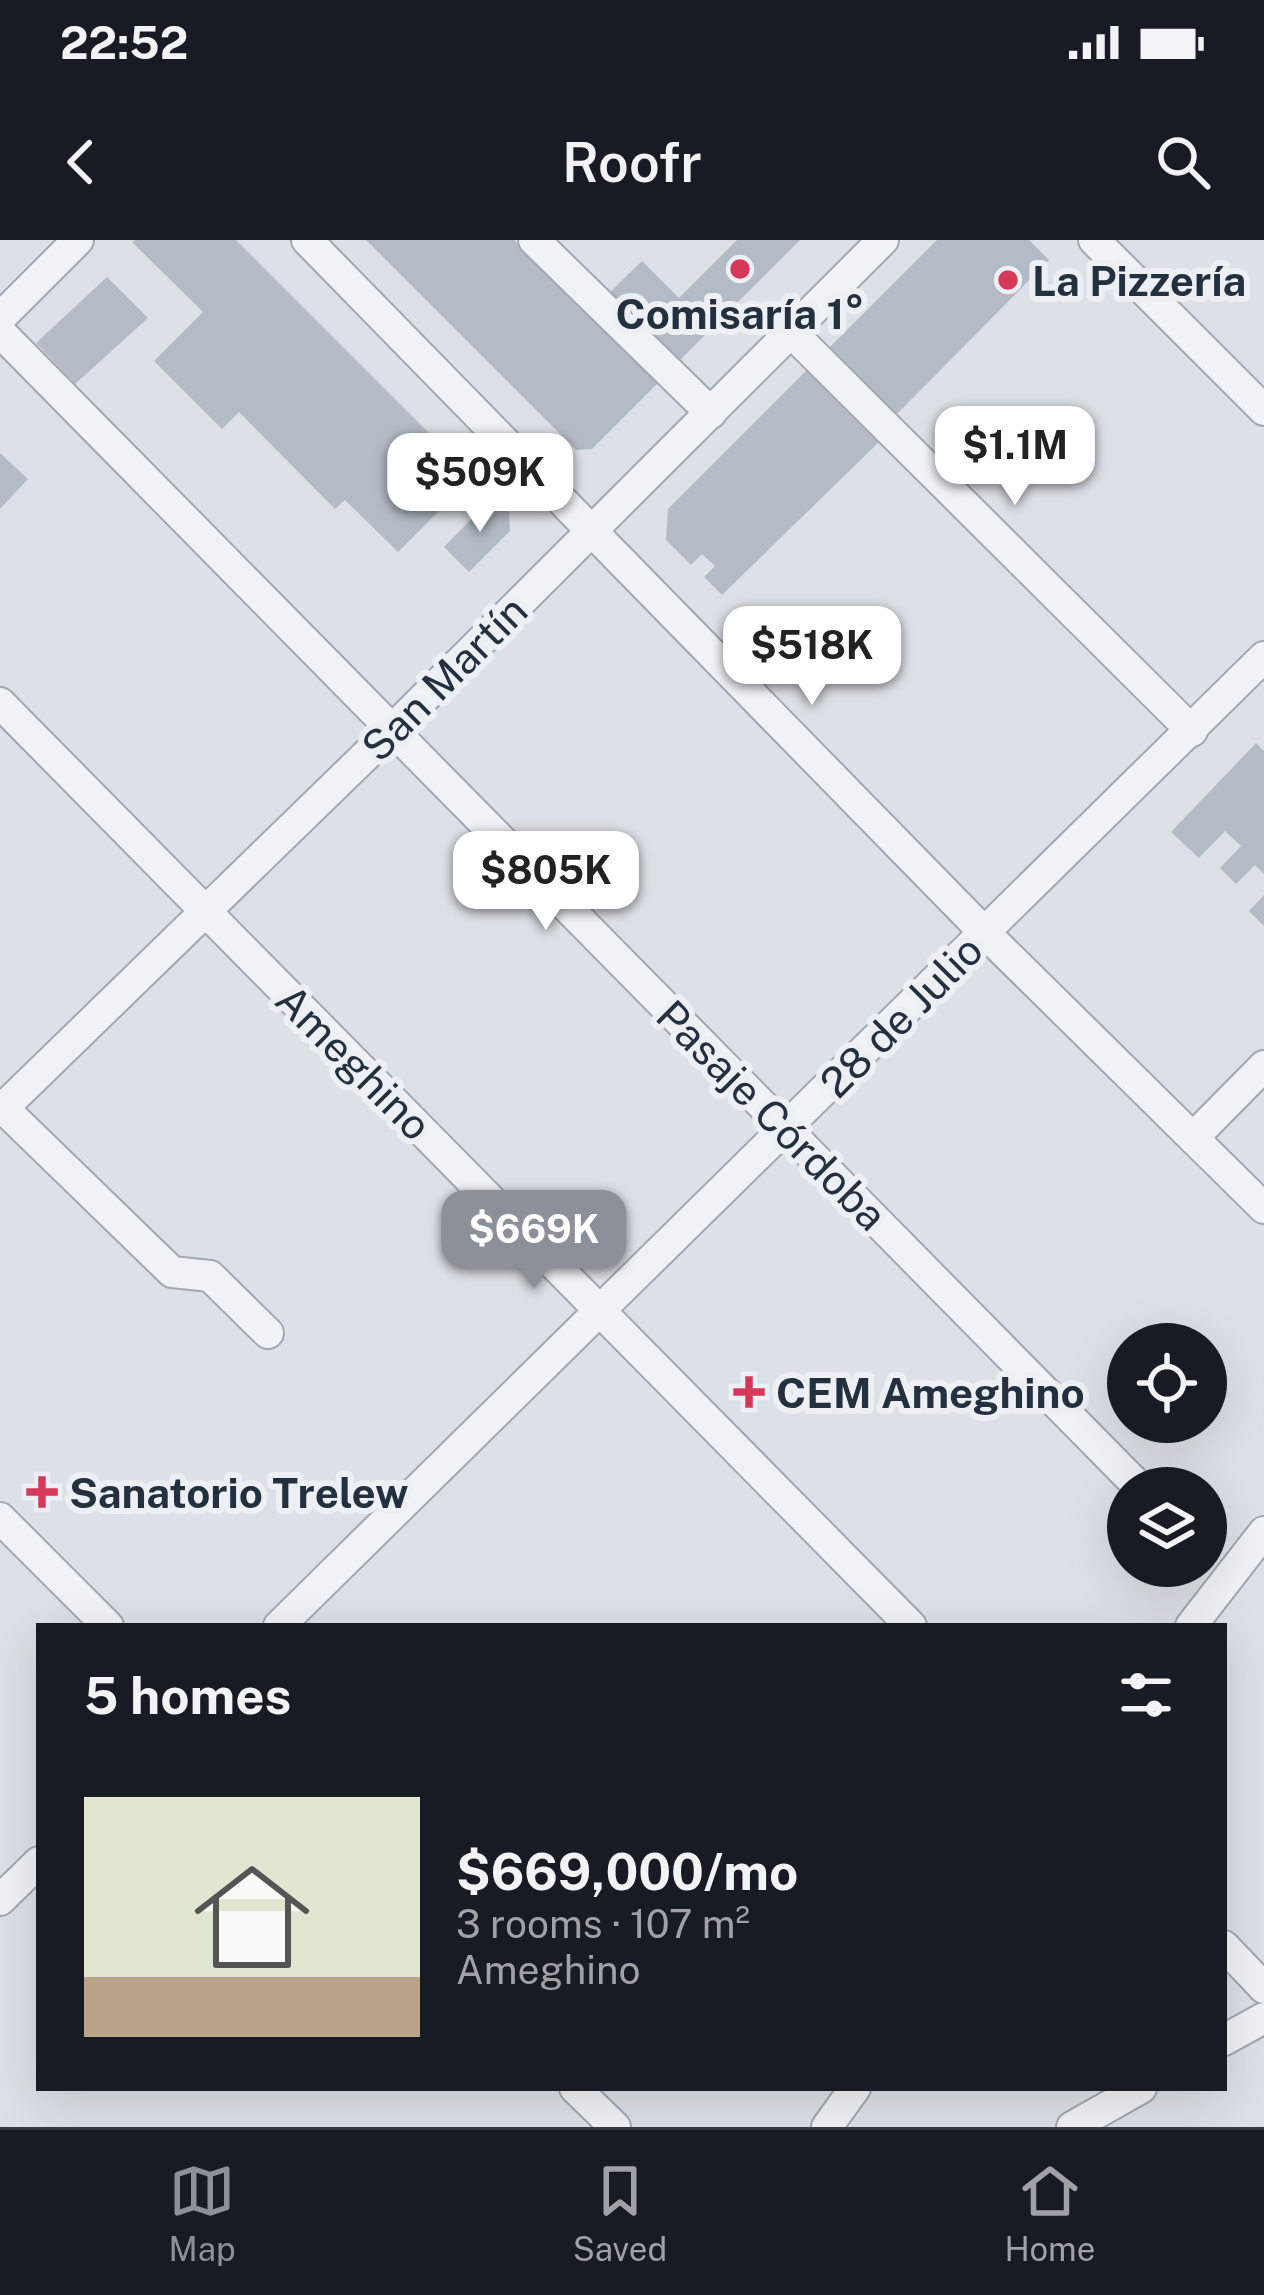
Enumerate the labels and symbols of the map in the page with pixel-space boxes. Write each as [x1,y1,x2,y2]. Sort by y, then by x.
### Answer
marker: Comisaría 1° [727,256,753,282]
place label: La Pizzería [1032,256,1246,305]
marker: La Pizzería [995,267,1021,293]
place label: Comisaría 1° [616,289,864,338]
pin: $1.1M [931,406,1099,508]
pin: $509K [396,433,564,535]
street label: San Martín [351,585,537,771]
pin: $518K [728,606,896,708]
pin: $805K [462,831,630,933]
street label: 28 de Julio [810,925,992,1107]
street label: Ameghino [266,974,442,1150]
street label: Pasaje Córdoba [647,990,897,1240]
pin: $669K [450,1190,618,1292]
place label: CEM Ameghino [776,1368,1085,1417]
marker: CEM Ameghino [733,1376,765,1408]
place label: Sanatorio Trelew [69,1468,408,1517]
marker: Sanatorio Trelew [26,1476,58,1508]

